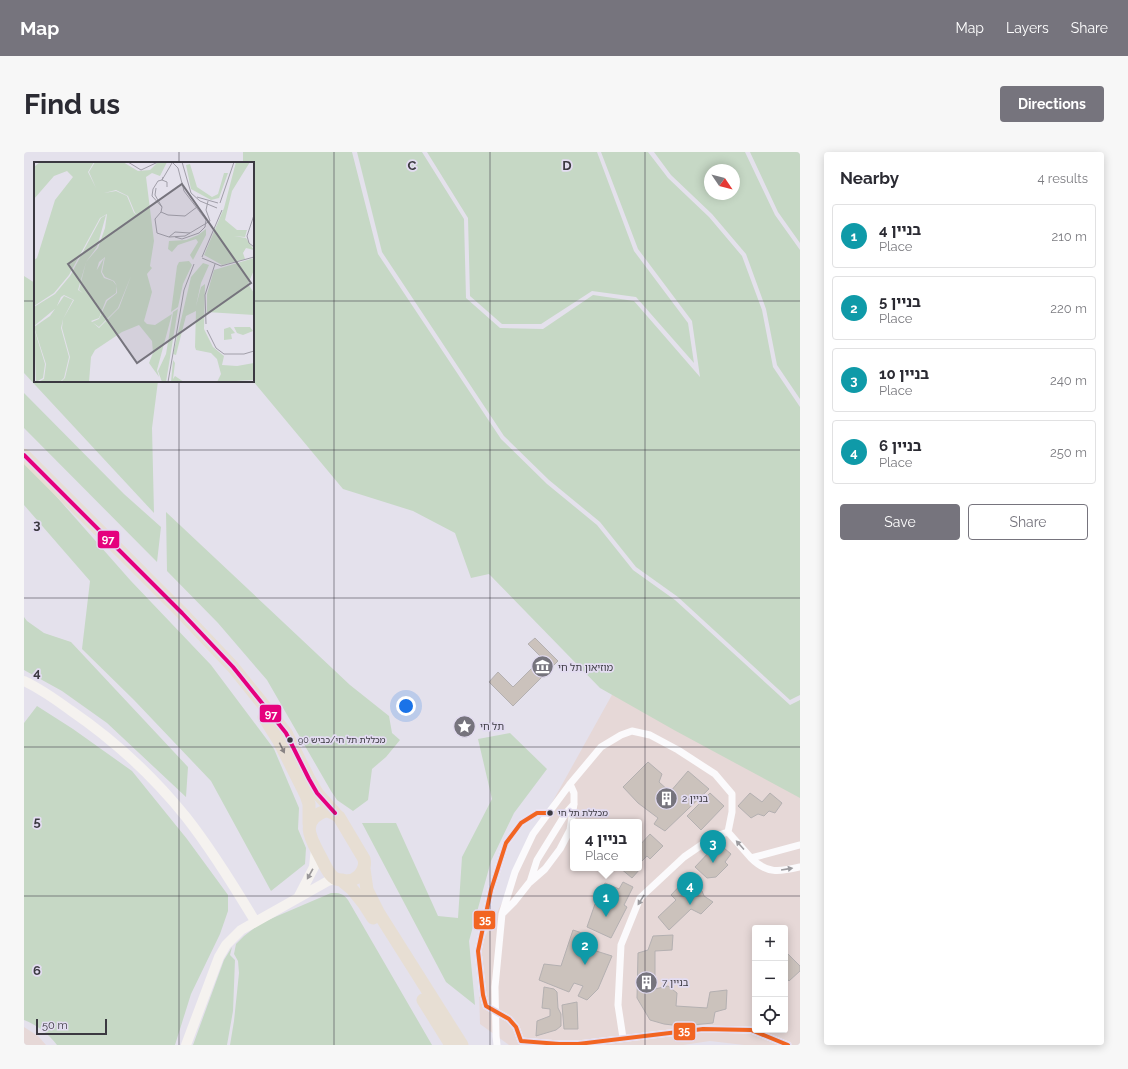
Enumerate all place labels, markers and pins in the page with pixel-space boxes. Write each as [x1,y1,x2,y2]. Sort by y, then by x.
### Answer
museum icon: מוזיאון תל חי [530,654,556,680]
place label: מוזיאון תל חי [558,662,614,673]
place icon: תל חי [452,713,478,739]
place label: תל חי [480,721,504,732]
marker: מכללת תל חי/כביש 90 [285,735,295,745]
place label: מכללת תל חי/כביש 90 [298,735,386,745]
building icon: בניין 2 [653,785,679,811]
place label: בניין 2 [682,793,709,804]
marker: מכללת תל חי [545,808,555,818]
place label: מכללת תל חי [558,808,608,818]
pin: 3 [700,830,726,863]
pin: 4 [677,872,703,905]
pin: 1 [593,884,619,917]
pin: 2 [572,932,598,965]
building icon: בניין 7 [633,969,659,995]
place label: בניין 7 [662,977,689,988]

